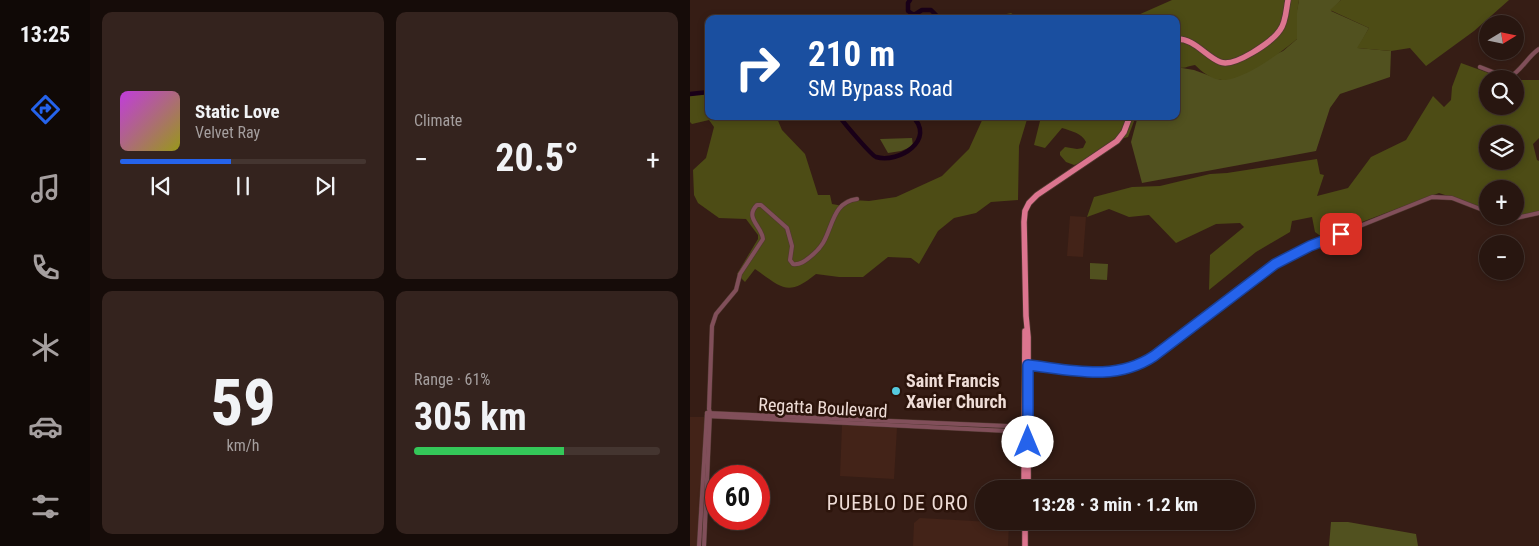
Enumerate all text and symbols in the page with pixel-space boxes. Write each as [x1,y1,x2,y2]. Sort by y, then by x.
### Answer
north arrow [1479,15,1524,60]
map controls [1479,15,1524,280]
text: 13:25 [20,22,70,47]
text: 210 m [808,34,895,75]
icon: right [725,35,790,100]
button: search [1479,70,1524,115]
text: SM Bypass Road [808,76,953,101]
icon: directions [28,92,63,127]
text: Static Love [195,100,280,123]
text: Climate [414,111,462,130]
text: Velvet Ray [195,123,260,142]
button: layers [1479,125,1524,170]
text: 20.5° [495,136,579,180]
text: − [414,143,428,176]
text: + [646,143,660,176]
icon: music [28,171,63,206]
icon: previous [147,172,175,200]
icon: pause [229,172,257,200]
icon: next [311,172,339,200]
button: + [1479,180,1524,225]
pin [1320,213,1362,255]
icon: arrive [1327,220,1355,248]
button: − [1479,235,1524,280]
icon: phone [28,250,63,285]
icon: climate [28,330,63,365]
text: 59 [210,365,276,441]
text: Range · 61% [414,370,490,389]
place label: Saint Francis Xavier Church [906,370,1007,412]
marker: Saint Francis Xavier Church [890,385,902,397]
street label: Regatta Boulevard [758,394,888,421]
text: 305 km [414,395,527,439]
icon: car [28,409,63,444]
position arrow [1001,415,1053,467]
text: km/h [227,436,259,455]
speed limit sign: 60 [705,465,770,530]
icon: filters [28,489,63,524]
district label: PUEBLO DE ORO [827,491,969,515]
text: 13:28 · 3 min · 1.2 km [1032,493,1198,516]

